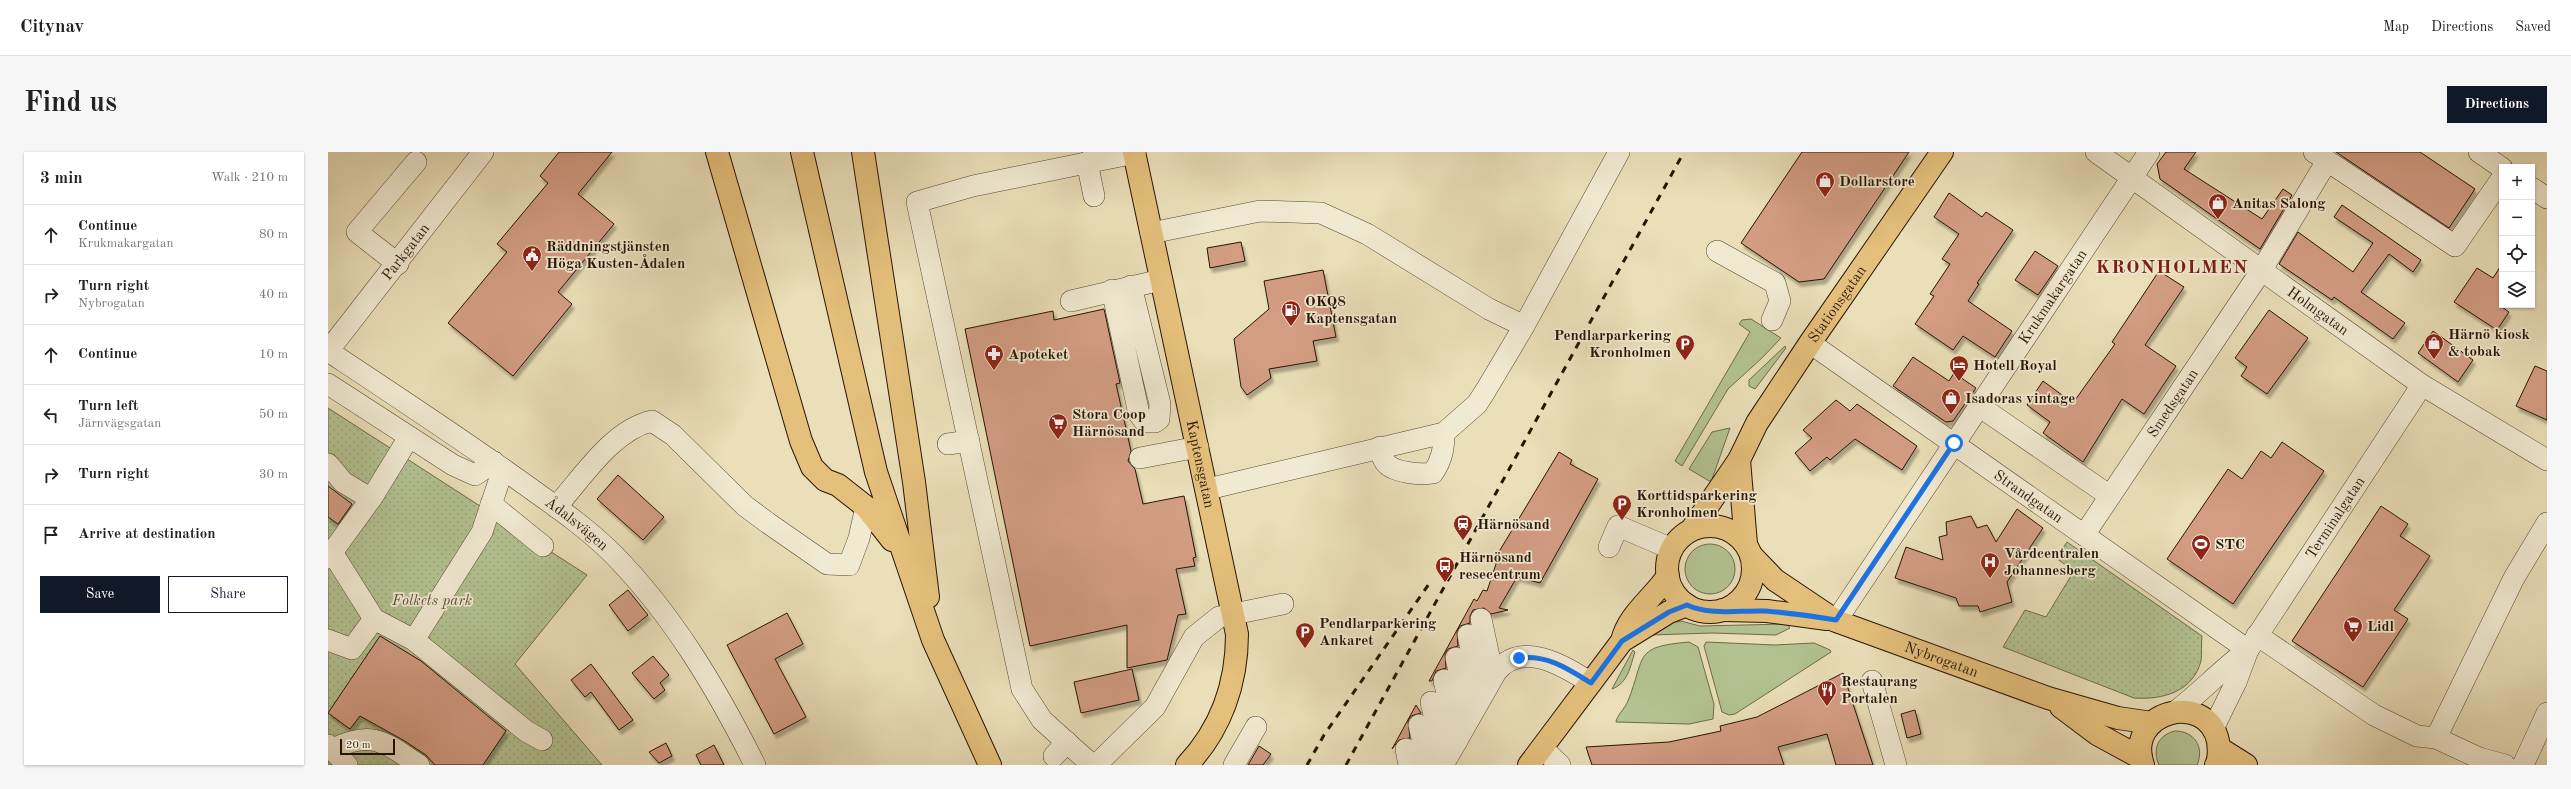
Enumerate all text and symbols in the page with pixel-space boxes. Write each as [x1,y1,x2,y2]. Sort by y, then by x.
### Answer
text: Citynav [20,18,84,37]
text: Map [2383,20,2409,34]
text: Directions [2431,20,2493,34]
text: Saved [2515,20,2551,34]
button: Directions [2447,86,2547,123]
text: Find us [24,90,117,118]
map controls [2499,164,2535,308]
button: + [2499,164,2535,200]
text: 3 min [40,170,83,187]
shop icon: Dollarstore [1814,170,1836,198]
text: Walk · 210 m [211,171,288,184]
place label: Dollarstore [1839,175,1915,190]
shop icon: Anitas Salong [2207,192,2229,220]
place label: Anitas Salong [2232,197,2326,212]
button: − [2499,200,2535,236]
text: Continue [78,219,137,234]
street label: Parkgatan [380,221,433,284]
icon: ahead [40,224,62,246]
text: 80 m [259,228,288,241]
button: locate [2499,236,2535,272]
text: Krukmakargatan [78,237,174,250]
place label: Räddningstjänsten Höga Kusten-Ådalen [546,240,685,272]
public building icon: Räddningstjänsten Höga Kusten-Ådalen [521,244,543,272]
street label: Krukmakargatan [2017,247,2091,348]
district label: KRONHOLMEN [2096,259,2249,278]
street label: Stationsgatan [1807,264,1870,346]
button: layers [2499,272,2535,308]
text: Turn right [78,279,149,294]
icon: right [40,284,62,306]
street label: Holmgatan [2284,285,2351,339]
text: 40 m [259,288,288,301]
place label: OKQ8 Kaptensgatan [1305,295,1397,327]
text: Nybrogatan [78,297,145,310]
fuel station icon: OKQ8 Kaptensgatan [1280,299,1302,327]
place label: Härnö kiosk & tobak [2448,328,2530,360]
place label: Pendlarparkering Kronholmen [1554,329,1672,361]
shop icon: Härnö kiosk & tobak [2423,332,2445,360]
parking icon: Pendlarparkering Kronholmen [1674,333,1696,361]
pharmacy icon: Apoteket [983,343,1005,371]
icon: ahead [40,344,62,366]
text: Continue [78,347,137,362]
text: 10 m [259,348,288,361]
place label: Apoteket [1008,348,1069,363]
hotel icon: Hotell Royal [1948,354,1970,382]
place label: Hotell Royal [1973,359,2057,374]
street label: Smedsgatan [2146,367,2202,441]
shop icon: Isadoras vintage [1940,387,1962,415]
place label: Isadoras vintage [1965,392,2075,407]
text: Turn left [78,399,138,414]
icon: left [40,404,62,426]
text: 50 m [259,408,288,421]
place label: Stora Coop Härnösand [1072,408,1146,440]
supermarket icon: Stora Coop Härnösand [1047,412,1069,440]
text: Järnvägsgatan [78,417,161,430]
street label: Kaptensgatan [1182,419,1216,510]
route start [1945,434,1963,452]
icon: right [40,464,62,486]
text: Turn right [78,467,149,482]
text: 30 m [259,468,288,481]
street label: Strandgatan [1991,468,2065,527]
street label: Terminalgatan [2304,475,2368,562]
place label: Korttidsparkering Kronholmen [1636,489,1758,521]
street label: Ådalsvägen [542,492,610,554]
parking icon: Korttidsparkering Kronholmen [1611,493,1633,521]
station icon: Härnösand [1452,513,1474,541]
place label: Härnösand [1477,518,1550,533]
icon: arrive [40,524,62,546]
text: Arrive at destination [78,527,216,542]
sports icon: STC [2190,533,2212,561]
place label: STC [2215,538,2245,553]
place label: Vårdcentralen Johannesberg [2004,547,2099,579]
place label: Härnösand resecentrum [1459,551,1541,583]
hospital icon: Vårdcentralen Johannesberg [1979,551,2001,579]
bus stop icon: Härnösand resecentrum [1434,555,1456,583]
button: Save [40,576,160,613]
button: Share [168,576,288,613]
park label: Folkets park [391,594,472,609]
supermarket icon: Lidl [2342,615,2364,643]
place label: Pendlarparkering Ankaret [1319,617,1437,649]
place label: Lidl [2367,620,2395,635]
parking icon: Pendlarparkering Ankaret [1294,621,1316,649]
street label: Nybrogatan [1902,641,1980,681]
route end [1510,649,1528,667]
place label: Restaurang Portalen [1841,675,1918,707]
restaurant icon: Restaurang Portalen [1816,679,1838,707]
scale bar [340,737,395,756]
text: 20 m [346,740,371,751]

